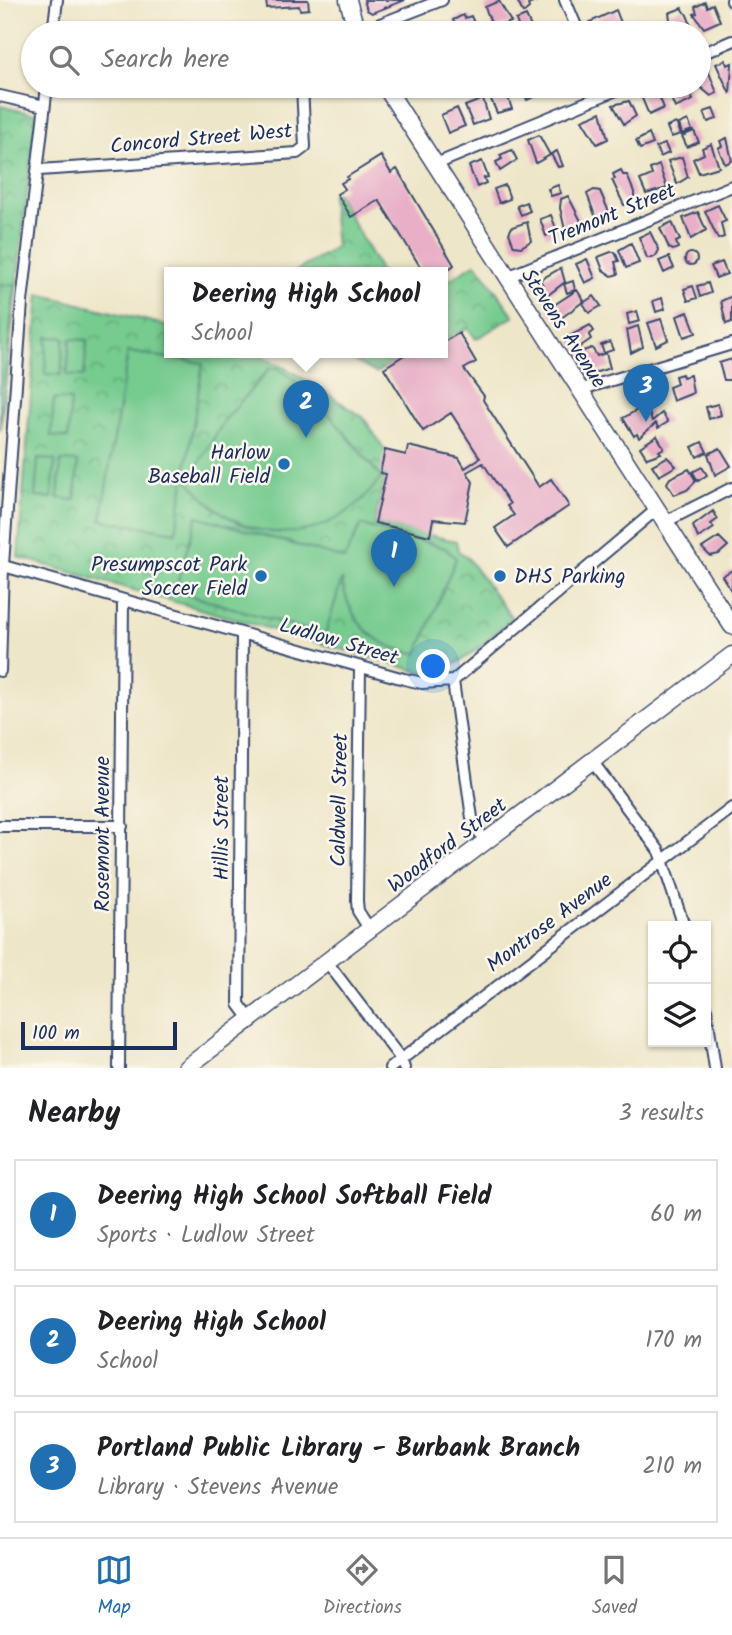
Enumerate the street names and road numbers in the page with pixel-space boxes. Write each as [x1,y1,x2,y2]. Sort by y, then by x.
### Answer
street label: Concord Street West [109,115,294,164]
street label: Tremont Street [544,175,682,256]
street label: Stevens Avenue [511,262,614,396]
street label: Ludlow Street [275,610,403,675]
street label: Caldwell Street [323,732,358,867]
street label: Rosemont Avenue [87,755,120,912]
street label: Hillis Street [206,775,239,880]
street label: Woodford Street [381,790,515,902]
street label: Montrose Avenue [480,864,620,982]

